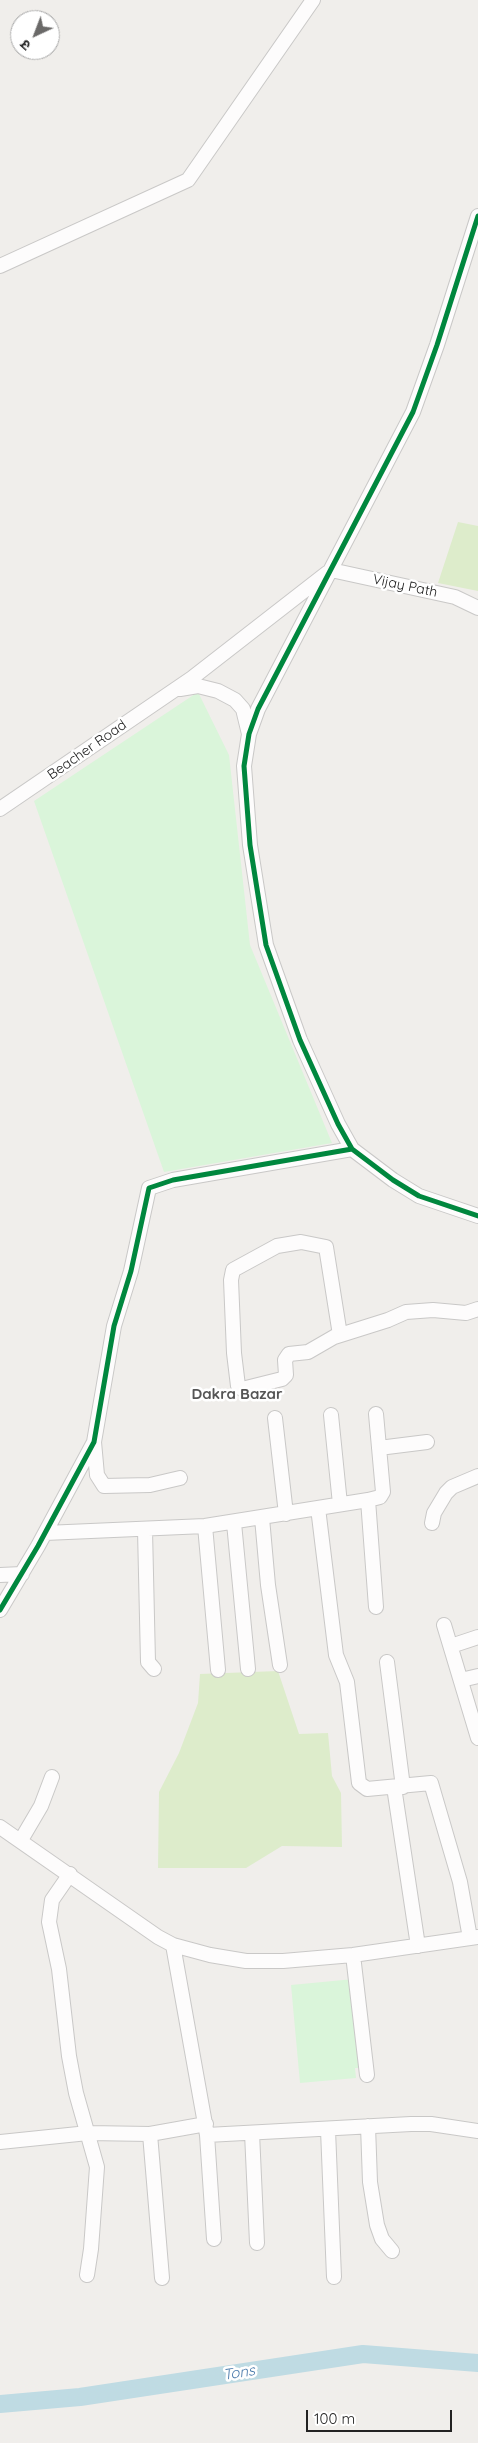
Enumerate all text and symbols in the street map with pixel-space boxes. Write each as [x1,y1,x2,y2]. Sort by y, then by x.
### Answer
north arrow [10,10,60,60]
text: उ [16,36,35,55]
street label: Vijay Path [371,571,439,601]
street label: Beacher Road [44,717,130,783]
district label: Dakra Bazar [191,1385,283,1403]
water label: Tons [222,2362,256,2384]
scale bar [308,2400,454,2432]
text: 100 m [314,2409,355,2428]

